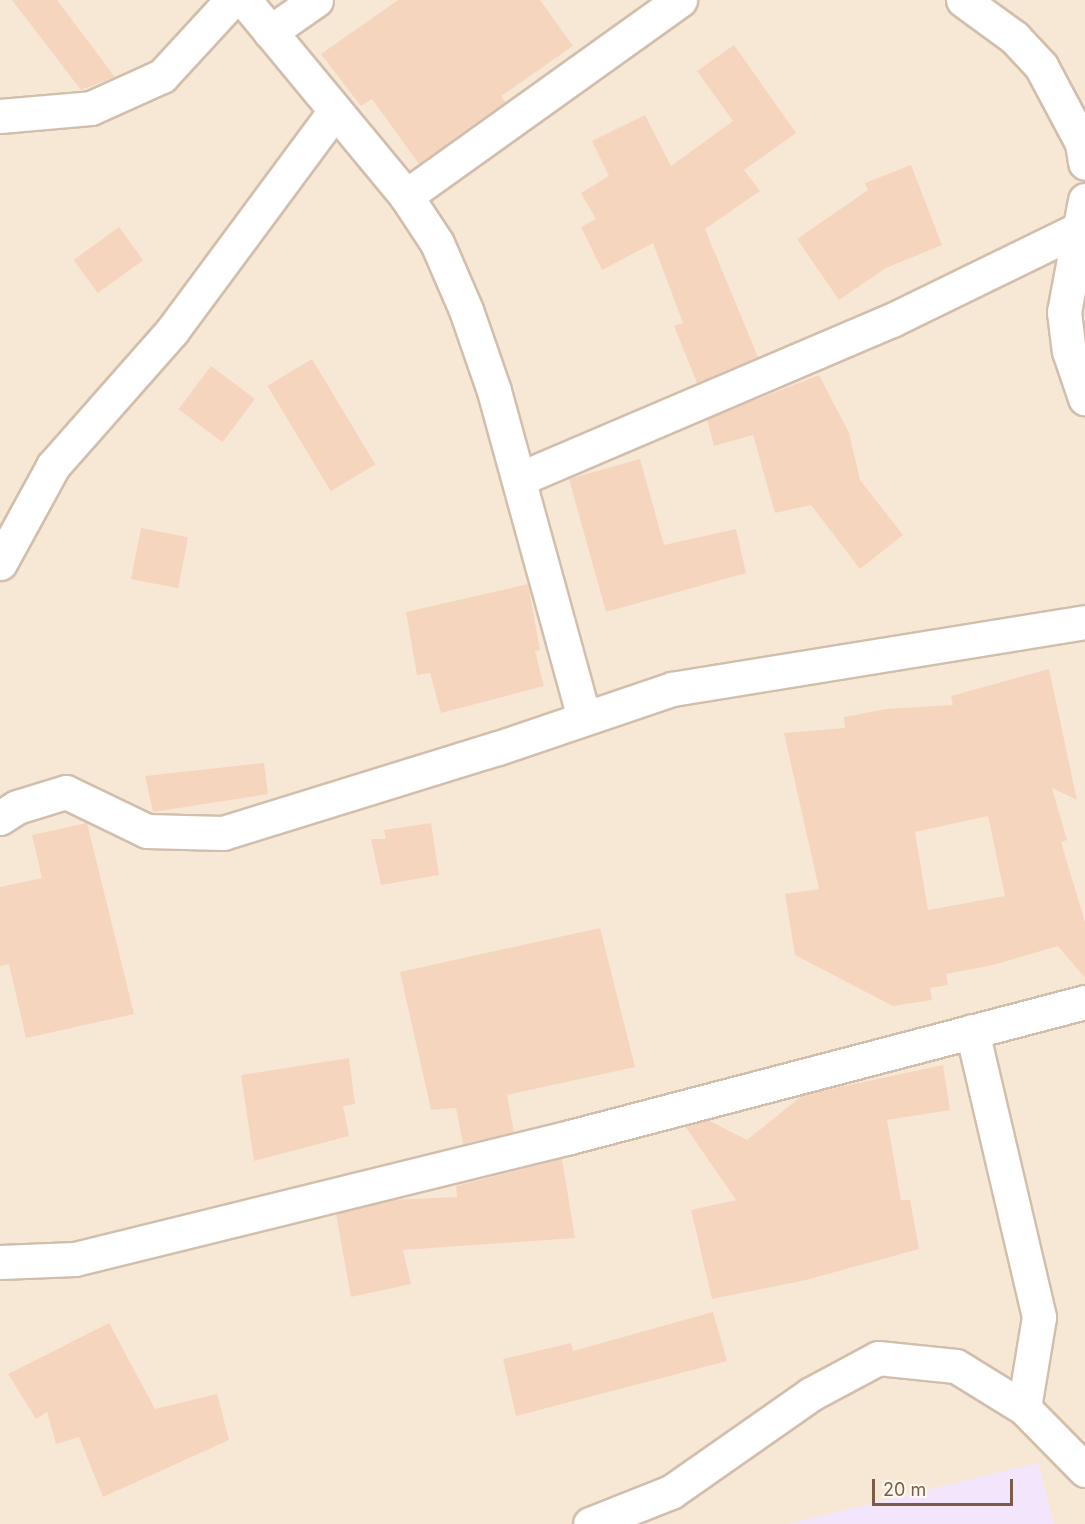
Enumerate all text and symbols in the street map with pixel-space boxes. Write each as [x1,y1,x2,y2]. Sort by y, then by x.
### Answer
scale bar [875,1467,1016,1505]
text: 20 m [883,1479,926,1500]

